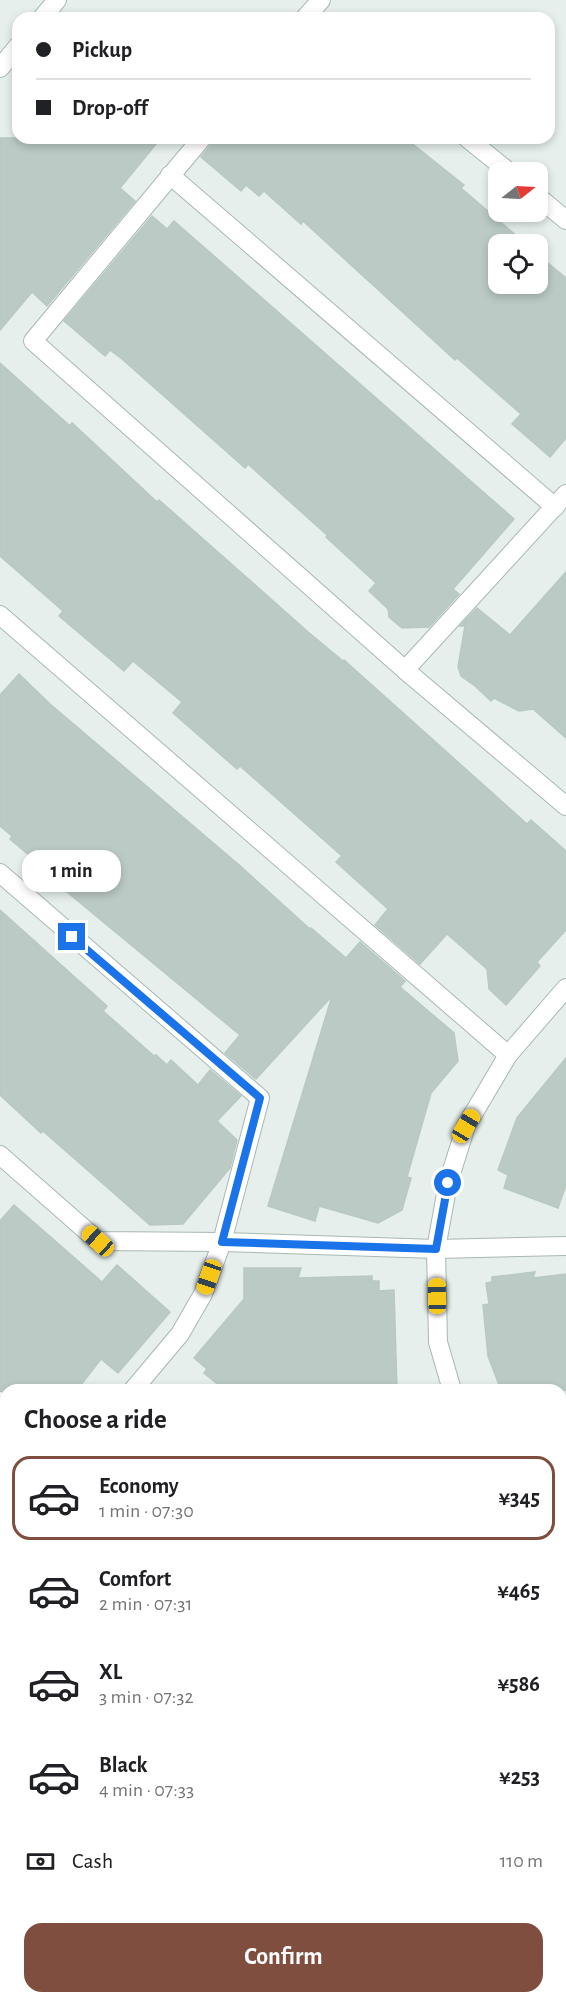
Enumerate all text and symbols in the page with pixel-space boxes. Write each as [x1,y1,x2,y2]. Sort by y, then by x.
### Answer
text: Pickup [72,39,132,61]
text: Drop-off [72,97,148,119]
north arrow [488,162,548,222]
map controls [488,162,548,294]
button: locate [488,234,548,294]
callout: 1 min [22,850,122,892]
text: 1 min [50,861,93,881]
route end [58,923,85,950]
car [449,1106,483,1146]
route start [434,1169,461,1196]
car [79,1222,117,1260]
car [195,1257,223,1297]
car [428,1278,446,1314]
text: Choose a ride [24,1406,167,1433]
icon: car [27,1471,81,1525]
text: Economy [99,1475,179,1497]
text: ¥345 [498,1487,540,1509]
text: 1 min · 07:30 [99,1501,194,1521]
icon: car [27,1564,81,1618]
text: Comfort [99,1568,171,1590]
text: ¥465 [497,1580,540,1602]
text: 2 min · 07:31 [99,1594,192,1614]
icon: car [27,1657,81,1711]
text: XL [99,1661,122,1683]
text: ¥586 [497,1673,540,1695]
text: 3 min · 07:32 [99,1687,194,1707]
icon: car [27,1750,81,1804]
text: Black [99,1754,147,1776]
text: ¥253 [499,1766,540,1788]
text: 4 min · 07:33 [99,1780,194,1800]
icon: cash [24,1845,57,1878]
text: Cash [72,1850,113,1872]
text: 110 m [499,1851,543,1871]
button: Confirm [24,1923,543,1992]

